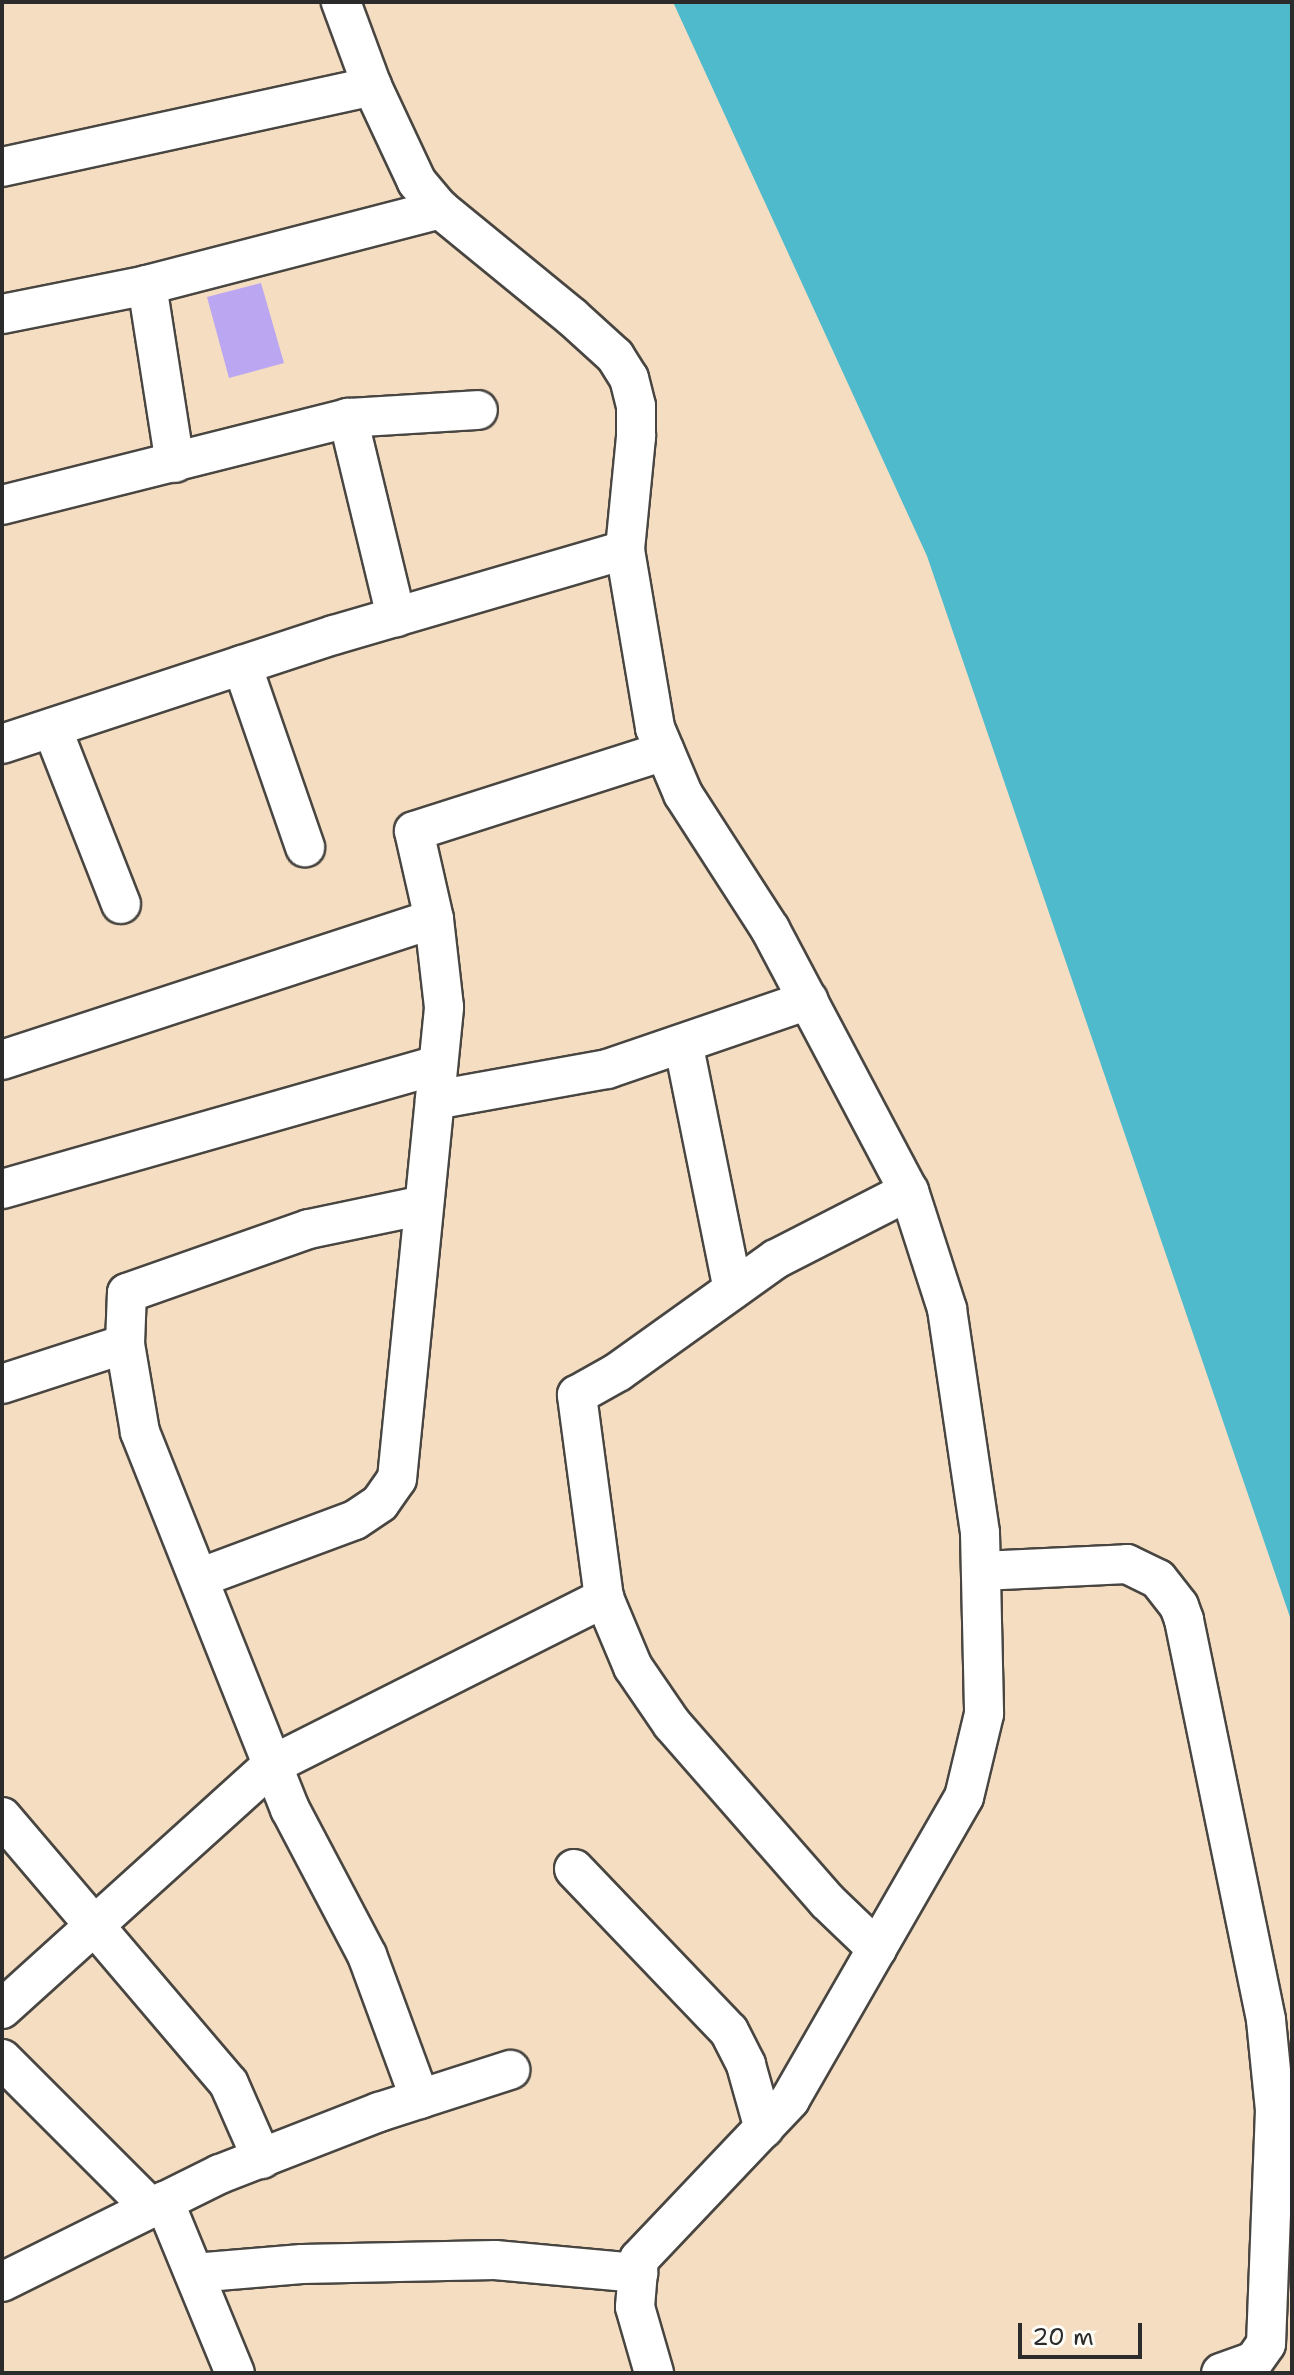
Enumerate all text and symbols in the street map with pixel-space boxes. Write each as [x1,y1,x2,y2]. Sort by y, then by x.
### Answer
scale bar [1022,2307,1146,2357]
text: 20 m [1032,2321,1094,2353]

